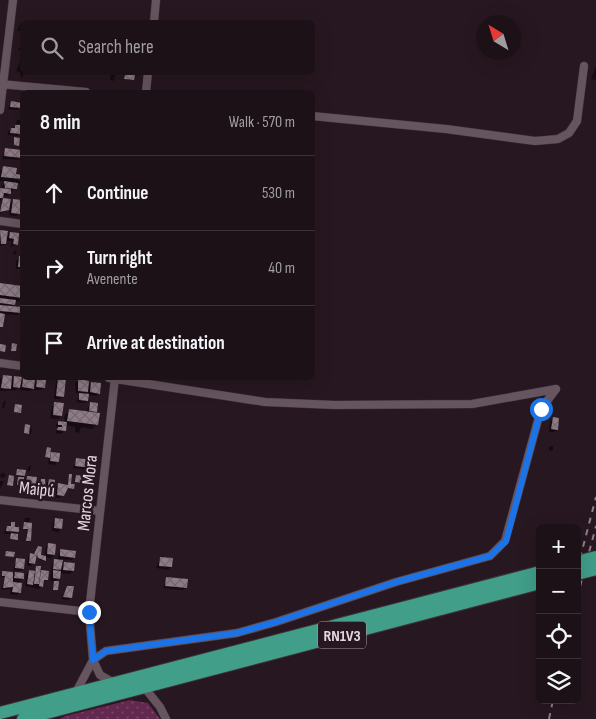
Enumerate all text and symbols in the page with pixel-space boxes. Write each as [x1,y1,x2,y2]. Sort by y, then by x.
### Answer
north arrow [476,15,521,60]
search box [20,20,315,75]
icon: search [38,34,66,62]
text: Search here [78,36,154,59]
text: 8 min [40,110,81,135]
text: Walk · 570 m [229,113,295,132]
icon: ahead [40,179,68,207]
text: Continue [87,182,148,205]
text: 530 m [262,184,295,203]
text: Turn right [87,247,152,270]
icon: right [40,254,68,282]
text: 40 m [268,259,295,278]
text: Avenente [87,270,138,289]
icon: arrive [40,329,68,357]
text: Arrive at destination [87,332,225,355]
route start [530,398,553,421]
street label: Marcos Mora [73,454,102,532]
street label: Maipú [18,477,56,502]
map controls [536,524,581,704]
button: + [536,524,581,569]
button: − [536,569,581,614]
route end [78,601,101,624]
button: locate [536,614,581,659]
road number: RN1V3 [318,622,366,648]
button: layers [536,659,581,704]

